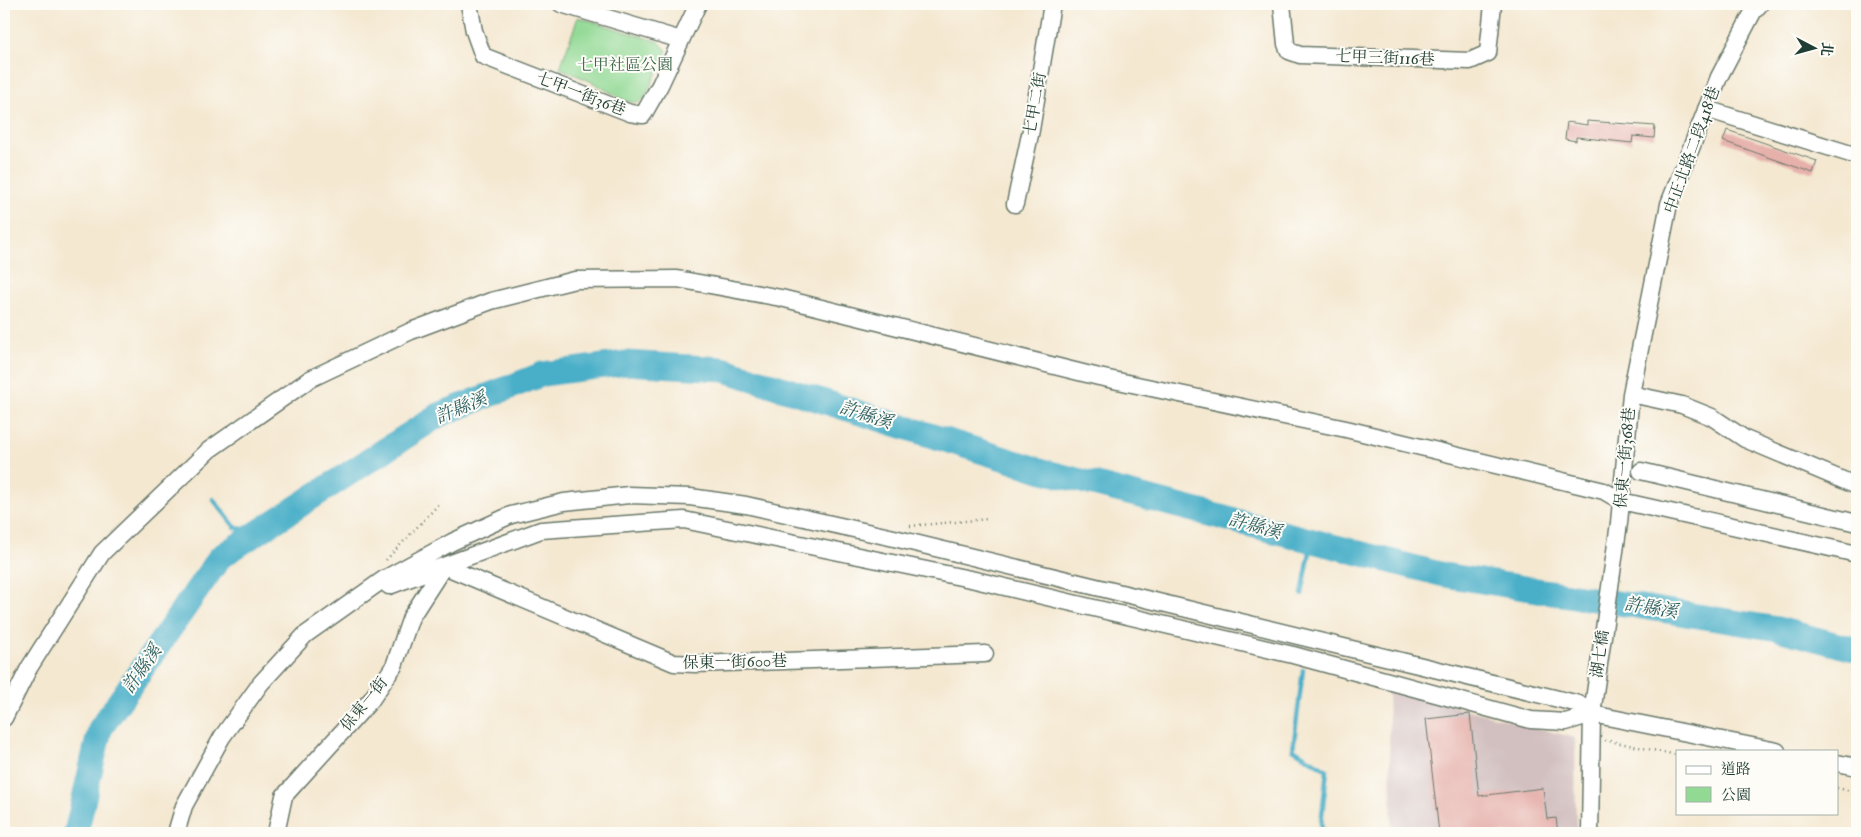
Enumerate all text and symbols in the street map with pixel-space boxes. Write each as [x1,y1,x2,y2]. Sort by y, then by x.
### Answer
north arrow [1788,22,1838,72]
text: 北 [1817,41,1836,57]
street label: 七甲三街116巷 [1335,46,1435,70]
park label: 七甲社區公園 [577,55,673,75]
street label: 七甲一街36巷 [533,68,629,120]
street label: 七甲二街 [1020,71,1050,137]
street label: 中正北路二段418巷 [1660,84,1724,216]
water label: 許縣溪 [432,386,492,429]
water label: 許縣溪 [837,396,897,435]
street label: 保東一街368巷 [1611,406,1639,510]
water label: 許縣溪 [1226,508,1286,545]
water label: 許縣溪 [1623,592,1681,624]
street label: 湖七橋 [1587,629,1613,679]
water label: 許縣溪 [117,639,168,698]
street label: 保東一街600巷 [683,651,787,673]
street label: 保東一街 [336,673,392,735]
legend [1676,750,1838,814]
text: 道路 [1721,760,1751,779]
text: 公園 [1721,786,1751,805]

